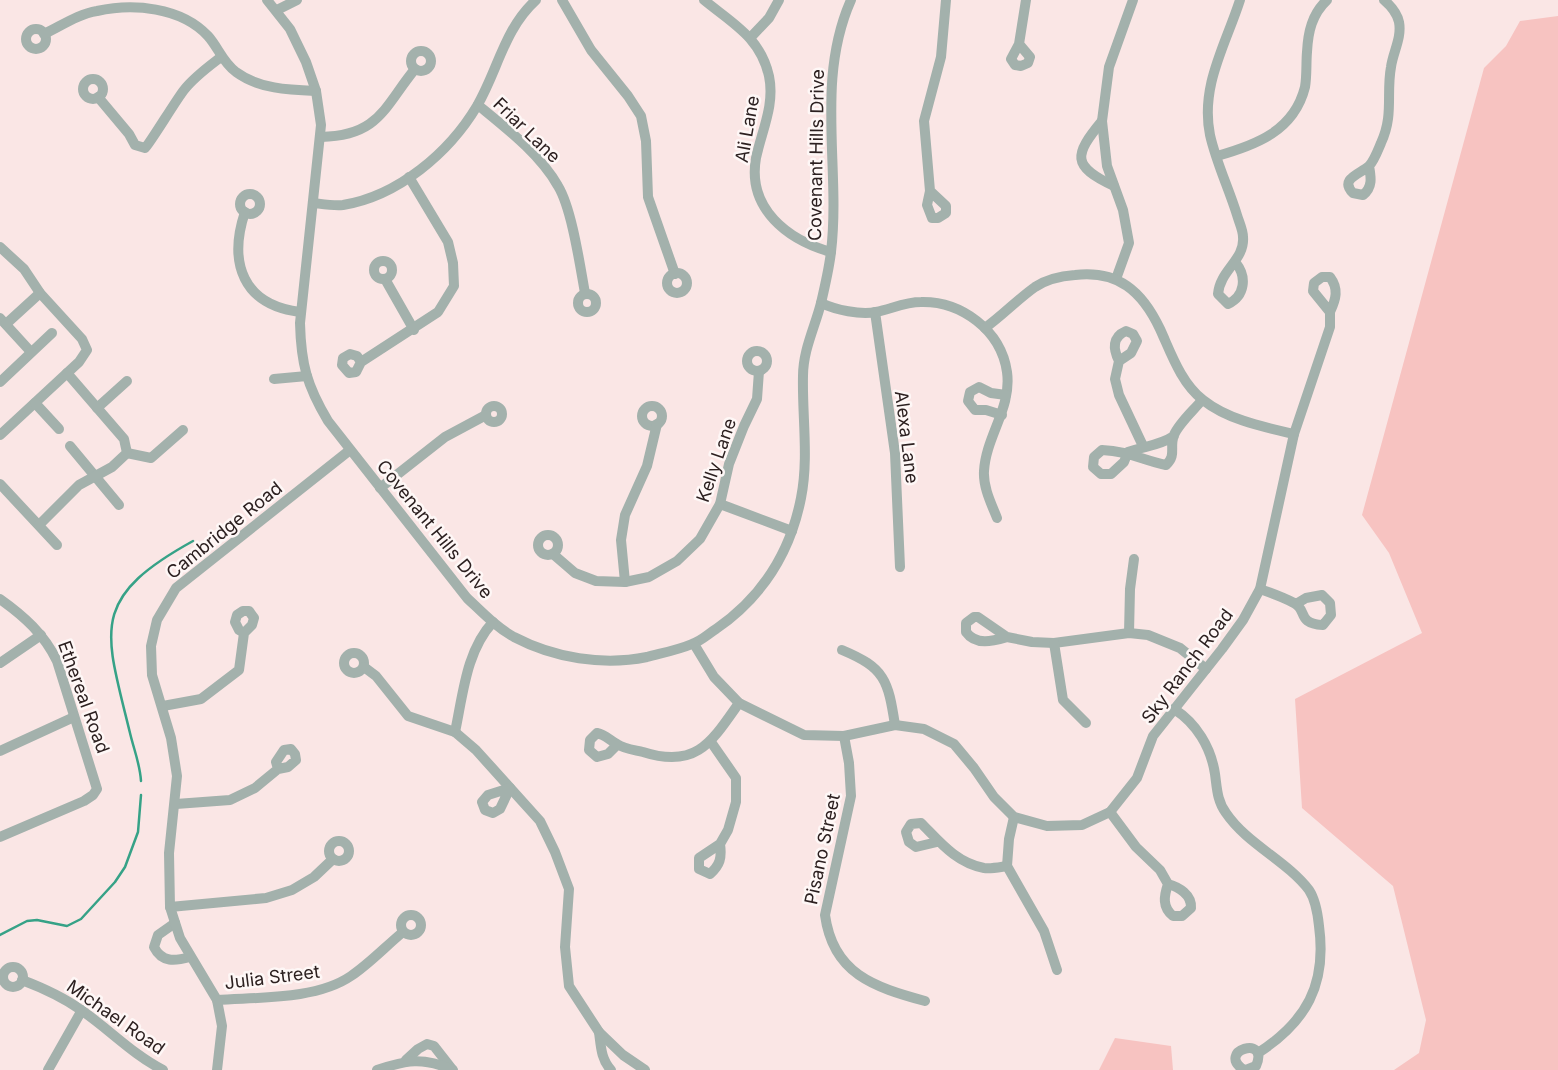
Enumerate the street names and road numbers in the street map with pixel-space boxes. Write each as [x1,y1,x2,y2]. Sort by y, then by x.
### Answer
street label: Covenant Hills Drive [804,69,828,241]
street label: Friar Lane [489,93,565,167]
street label: Ali Lane [731,94,763,164]
street label: Alexa Lane [891,389,923,485]
street label: Kelly Lane [692,415,740,505]
street label: Covenant Hills Drive [373,456,497,602]
street label: Cambridge Road [162,477,286,583]
street label: Sky Ranch Road [1137,604,1237,728]
street label: Ethereal Road [54,638,114,756]
street label: Pisano Street [800,792,844,906]
street label: Julia Street [223,961,321,993]
street label: Michael Road [63,975,169,1059]

